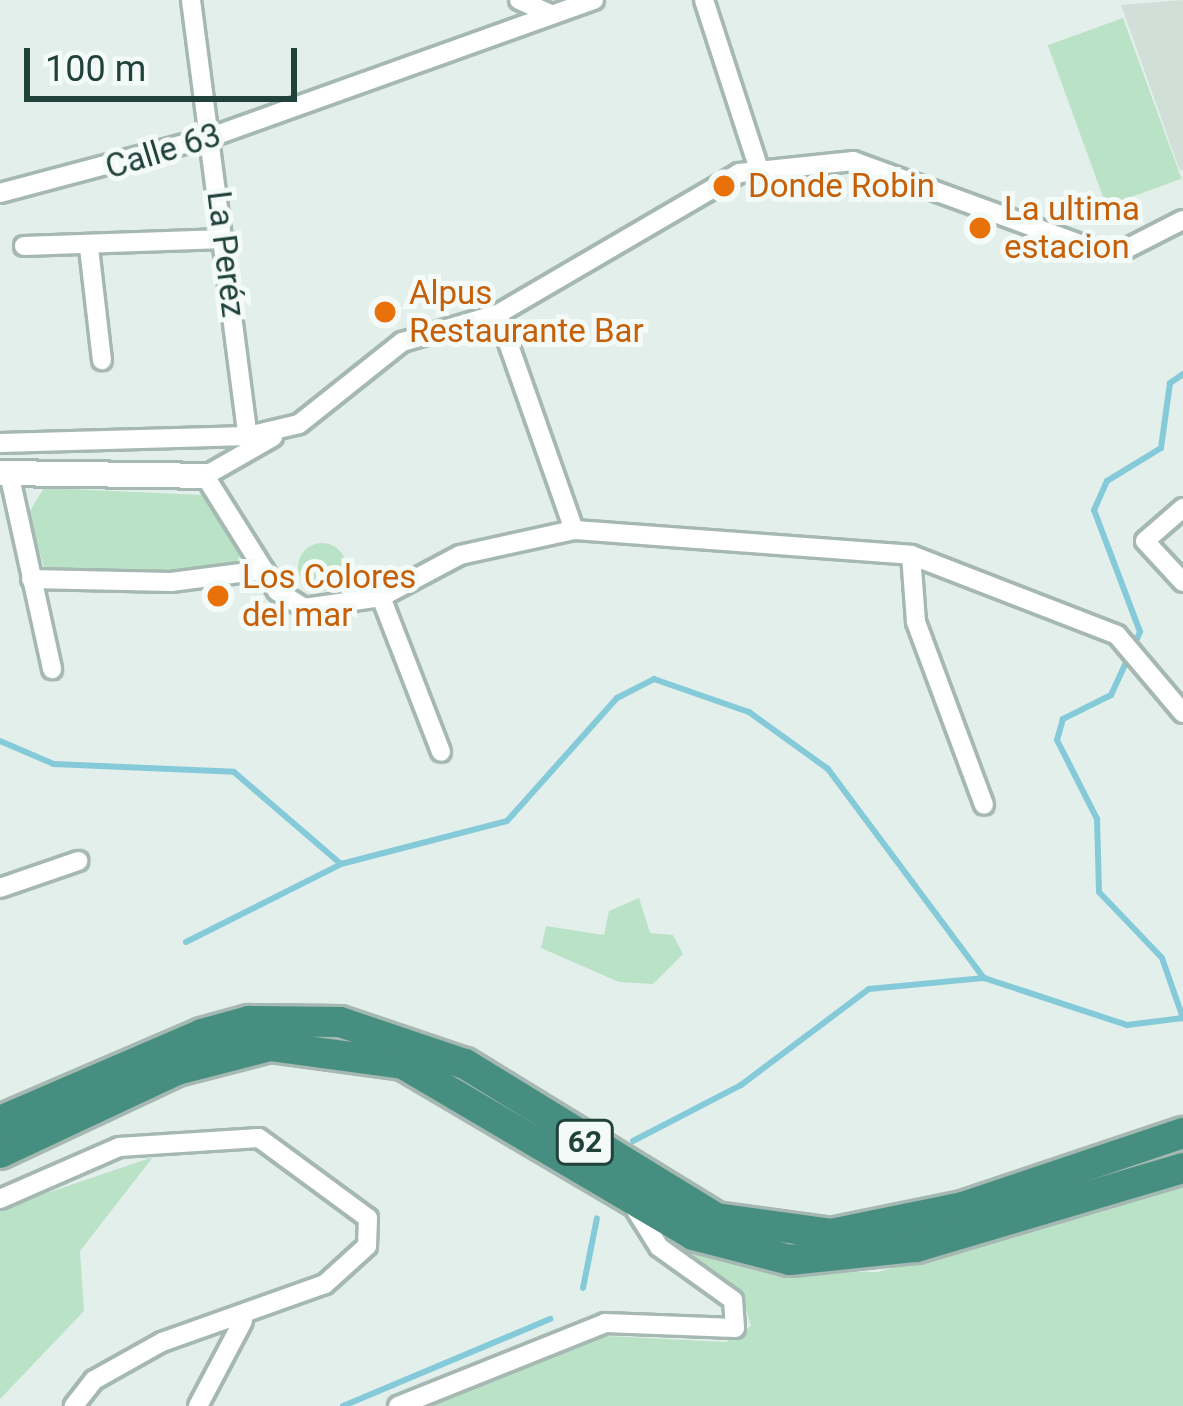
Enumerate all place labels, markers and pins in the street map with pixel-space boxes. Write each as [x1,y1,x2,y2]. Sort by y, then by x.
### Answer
place label: Donde Robin [748,166,935,206]
marker: Donde Robin [711,173,737,199]
place label: La ultima estacion [1004,189,1140,267]
marker: La ultima estacion [967,215,993,241]
place label: Alpus Restaurante Bar [409,273,644,351]
marker: Alpus Restaurante Bar [372,299,398,325]
place label: Los Colores del mar [242,557,416,635]
marker: Los Colores del mar [205,583,231,609]

